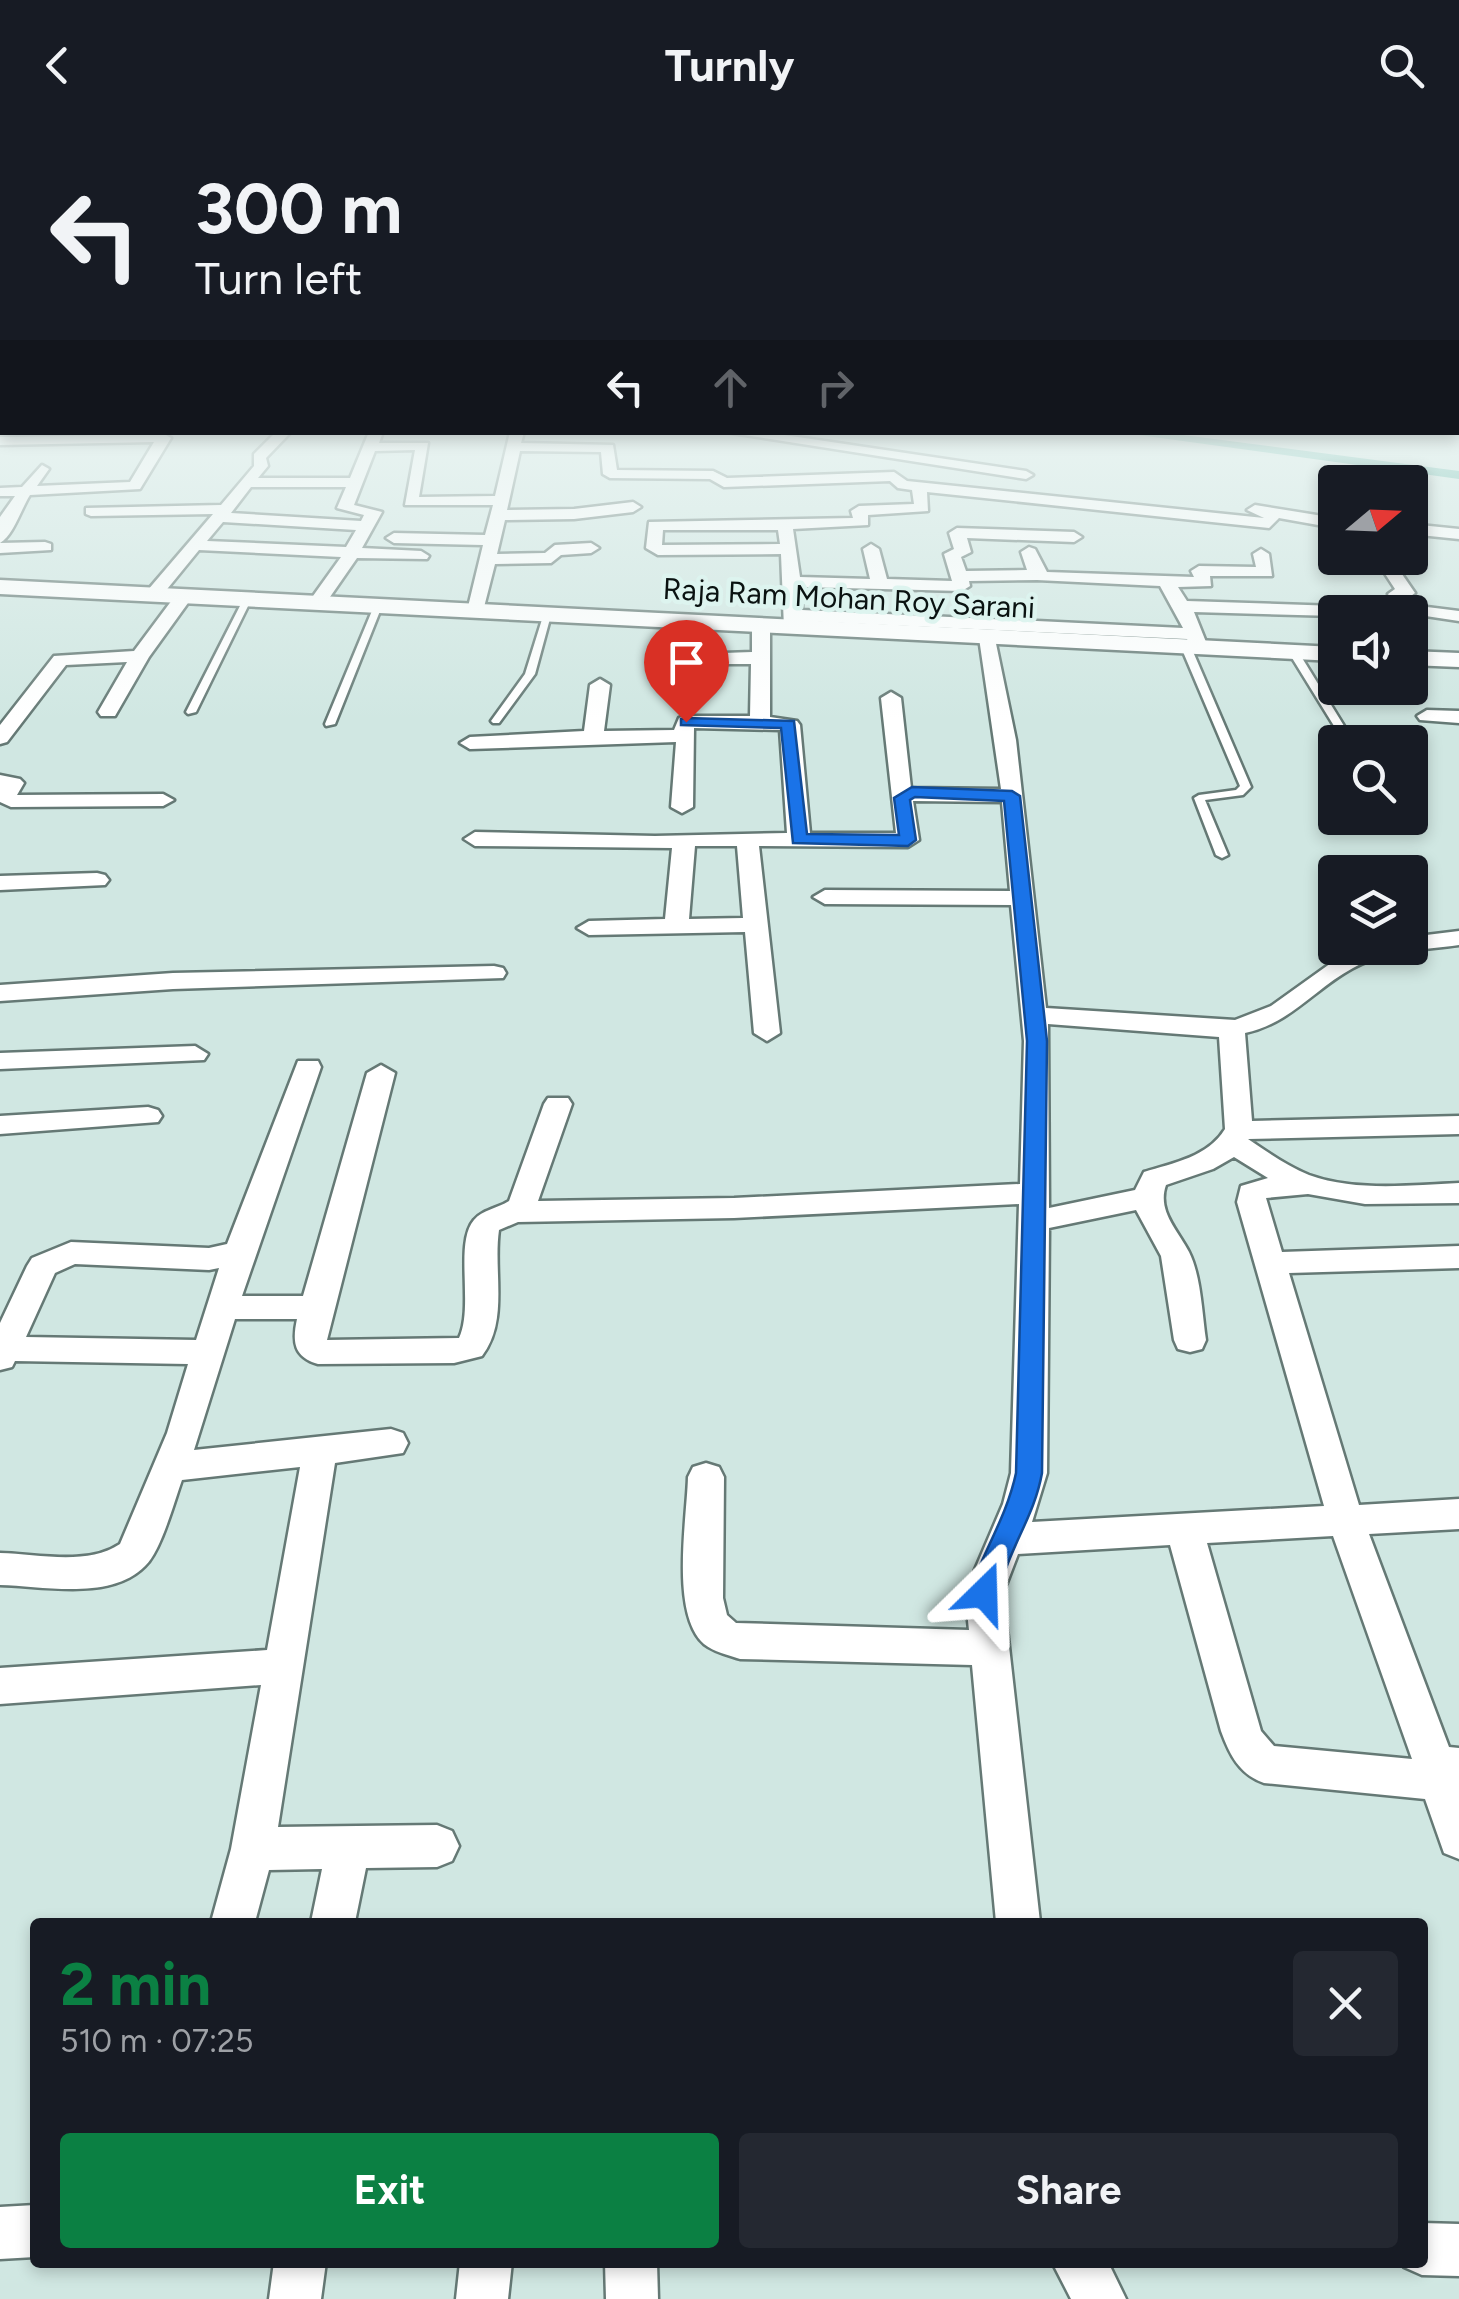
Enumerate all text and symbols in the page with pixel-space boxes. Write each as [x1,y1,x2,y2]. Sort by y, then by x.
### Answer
icon: back [30,38,85,93]
text: Turnly [665,38,794,92]
icon: search [1374,38,1429,93]
text: 300 m [195,166,402,251]
icon: left [30,170,160,300]
text: Turn left [195,251,362,305]
icon: left [598,360,653,415]
icon: ahead [703,360,758,415]
icon: right [808,360,863,415]
north arrow [1318,465,1428,575]
map controls [1318,465,1428,965]
street label: Raja Ram Mohan Roy Sarani [662,570,1036,626]
button: sound [1318,595,1428,705]
pin [644,620,729,723]
icon: arrive [659,635,714,690]
button: search [1318,725,1428,835]
button: layers [1318,855,1428,965]
position arrow [932,1541,1036,1645]
text: 2 min [60,1948,211,2020]
button: close [1293,1951,1398,2056]
text: 510 m · 07:25 [60,2022,253,2060]
button: Exit [60,2133,719,2248]
button: Share [739,2133,1398,2248]

